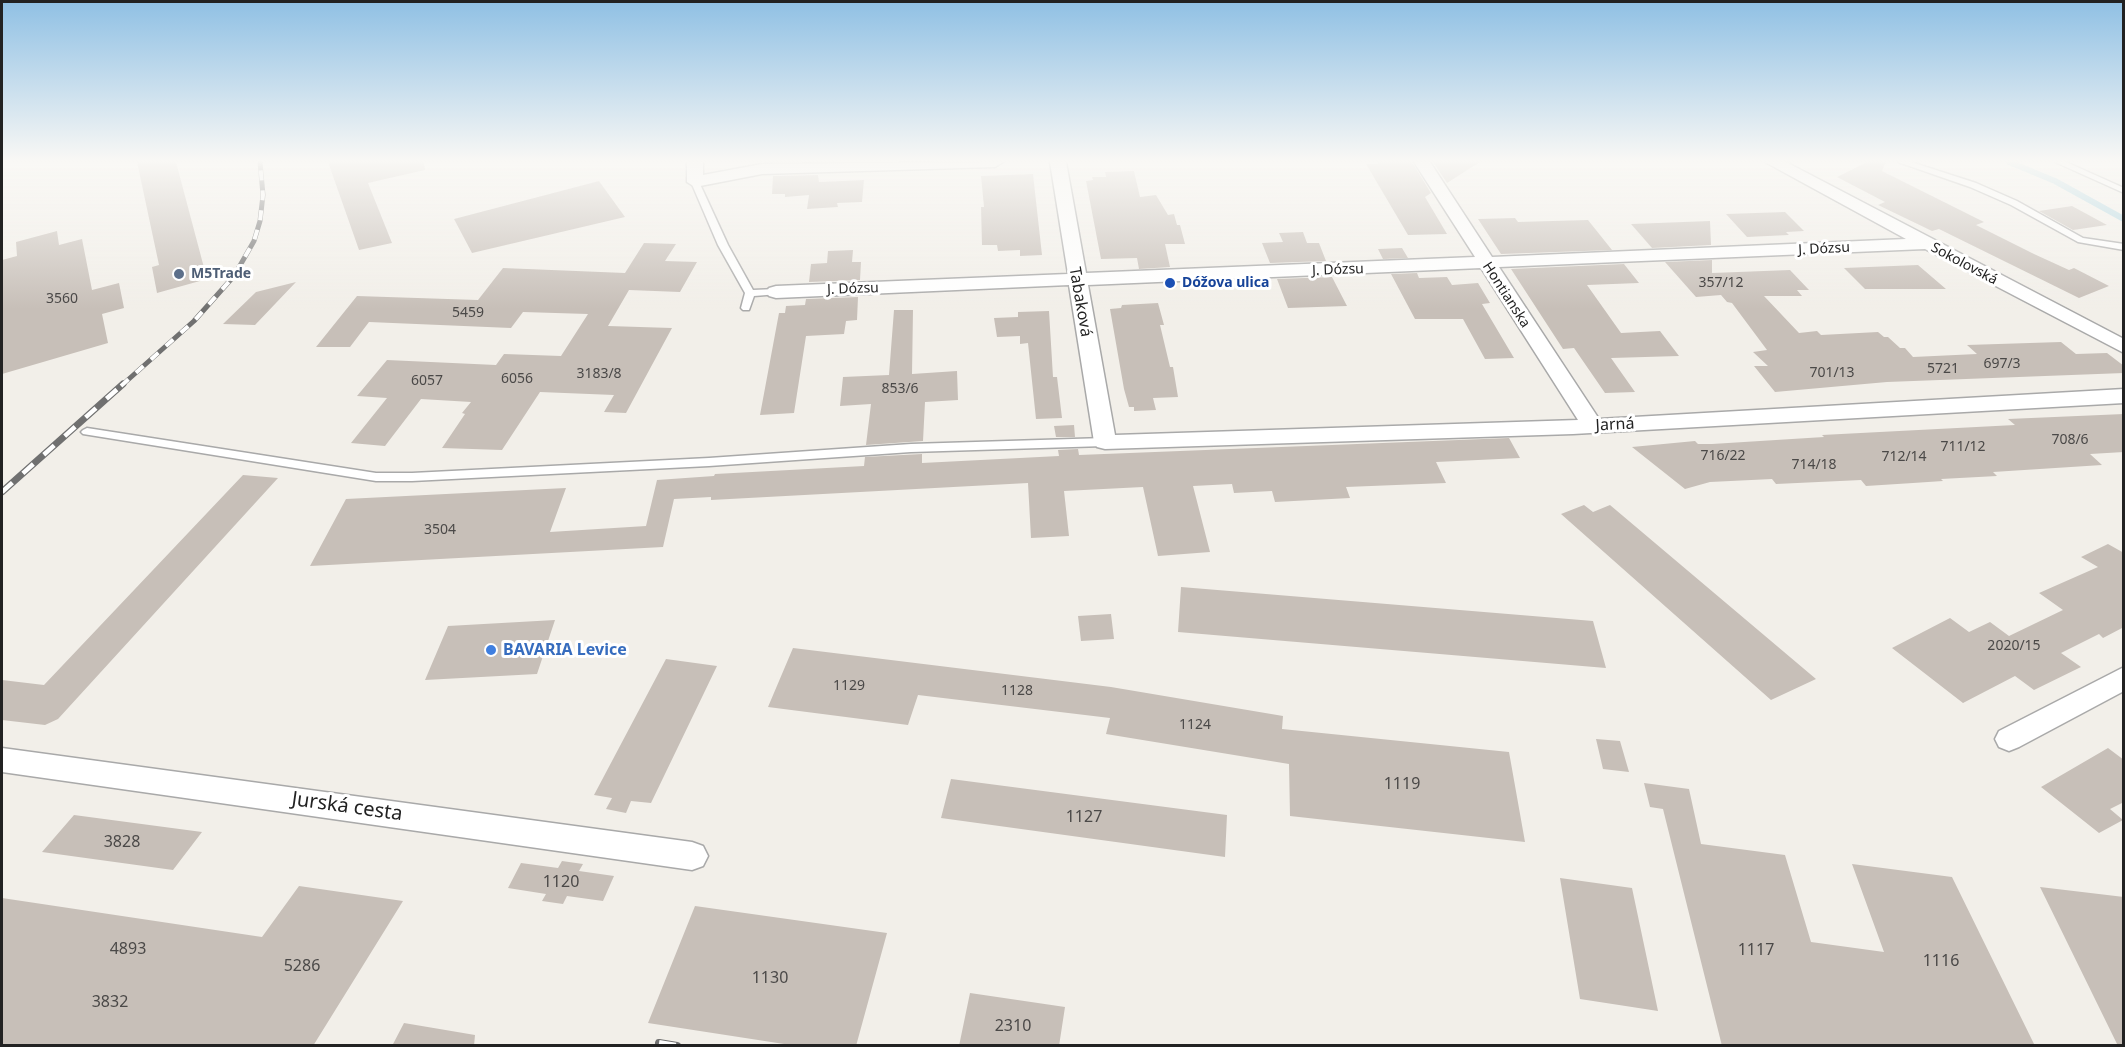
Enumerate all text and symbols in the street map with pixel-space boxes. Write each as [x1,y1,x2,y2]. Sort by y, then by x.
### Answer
street label: J. Dózsu [1798,239,1850,259]
street label: Sokolovská [1928,239,2000,289]
street label: Hontianska [1479,259,1533,331]
street label: J. Dózsu [1312,261,1364,279]
place label: M5Trade [191,266,251,282]
street label: Tabaková [1064,266,1096,338]
marker: M5Trade [172,267,186,281]
place label: Dóžova ulica [1182,275,1269,291]
house number: 357/12 [1698,275,1744,291]
marker: Dóžova ulica [1163,276,1177,290]
street label: J. Dózsu [827,280,879,298]
house number: 3560 [46,291,78,307]
house number: 5459 [452,305,484,321]
house number: 697/3 [1983,356,2021,372]
house number: 5721 [1927,361,1959,377]
house number: 701/13 [1809,365,1855,381]
house number: 3183/8 [576,366,622,382]
house number: 6056 [501,371,533,387]
house number: 6057 [411,373,443,389]
house number: 853/6 [881,381,919,397]
street label: Jarná [1595,414,1635,436]
house number: 708/6 [2051,432,2089,448]
house number: 711/12 [1940,439,1986,455]
house number: 716/22 [1700,448,1746,464]
house number: 712/14 [1881,449,1927,465]
house number: 714/18 [1791,457,1837,473]
house number: 3504 [424,522,456,538]
house number: 2020/15 [1987,638,2041,654]
place label: BAVARIA Levice [503,640,627,660]
marker: BAVARIA Levice [484,643,498,657]
house number: 1129 [833,678,865,694]
house number: 1128 [1001,683,1033,699]
house number: 1124 [1179,717,1211,733]
house number: 1119 [1384,774,1420,794]
street label: Jurská cesta [290,787,404,827]
house number: 1127 [1066,807,1102,827]
house number: 3828 [104,832,140,852]
house number: 1120 [543,872,579,892]
house number: 4893 [110,939,146,959]
house number: 1117 [1738,940,1774,960]
house number: 1116 [1923,951,1959,971]
house number: 5286 [284,956,320,976]
house number: 1130 [752,968,788,988]
house number: 3832 [92,992,128,1012]
house number: 2310 [995,1016,1031,1036]

